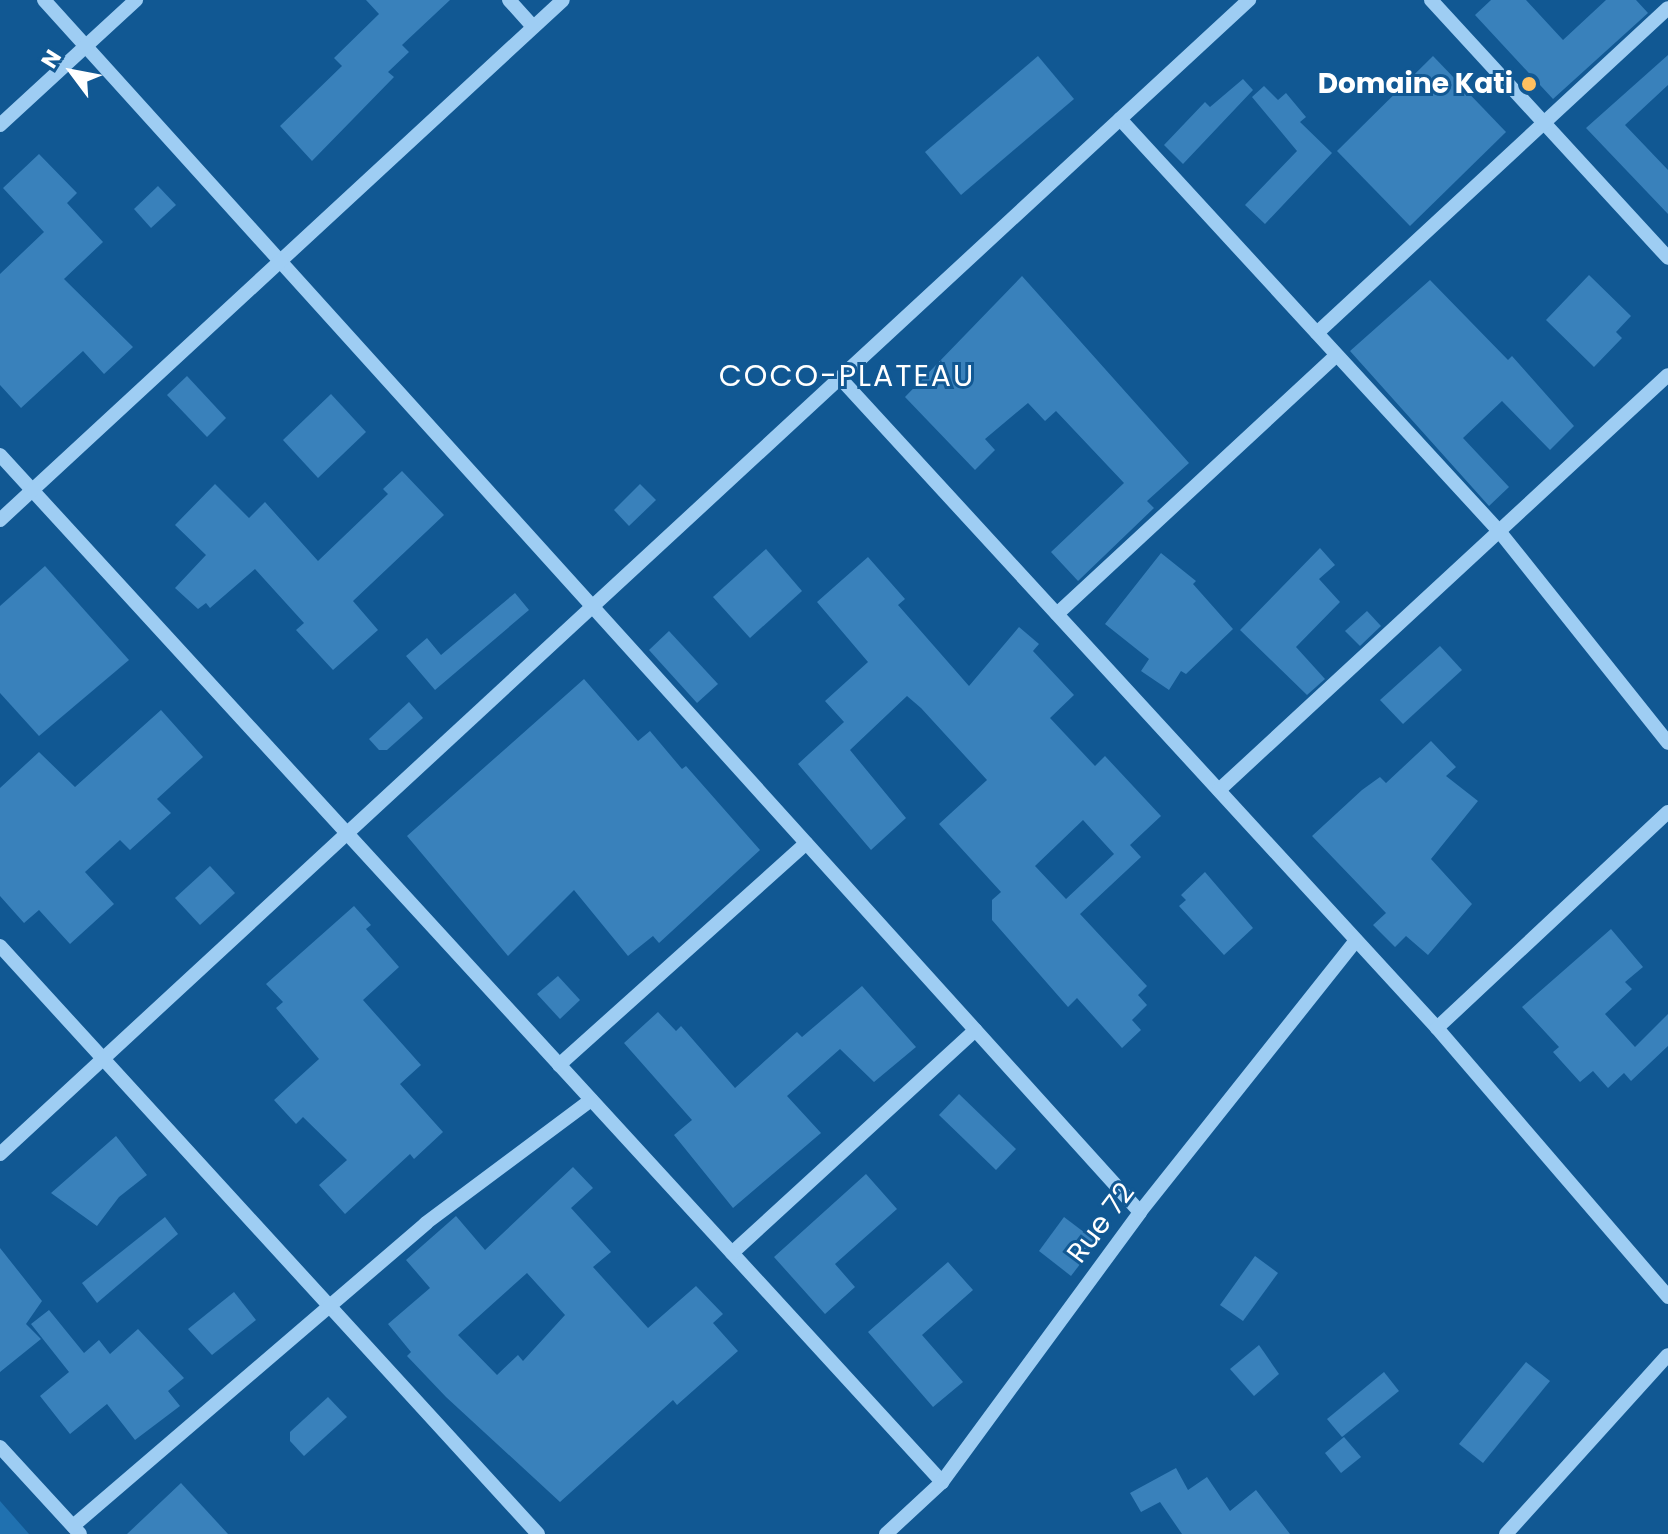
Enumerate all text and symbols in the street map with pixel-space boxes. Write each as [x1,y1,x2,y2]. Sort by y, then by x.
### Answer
north arrow [32,32,112,112]
text: N [34,44,69,74]
place label: Domaine Kati [1318,67,1513,101]
marker: Domaine Kati [1520,75,1538,93]
district label: COCO-PLATEAU [719,358,975,394]
street label: Rue 72 [1060,1176,1142,1270]

